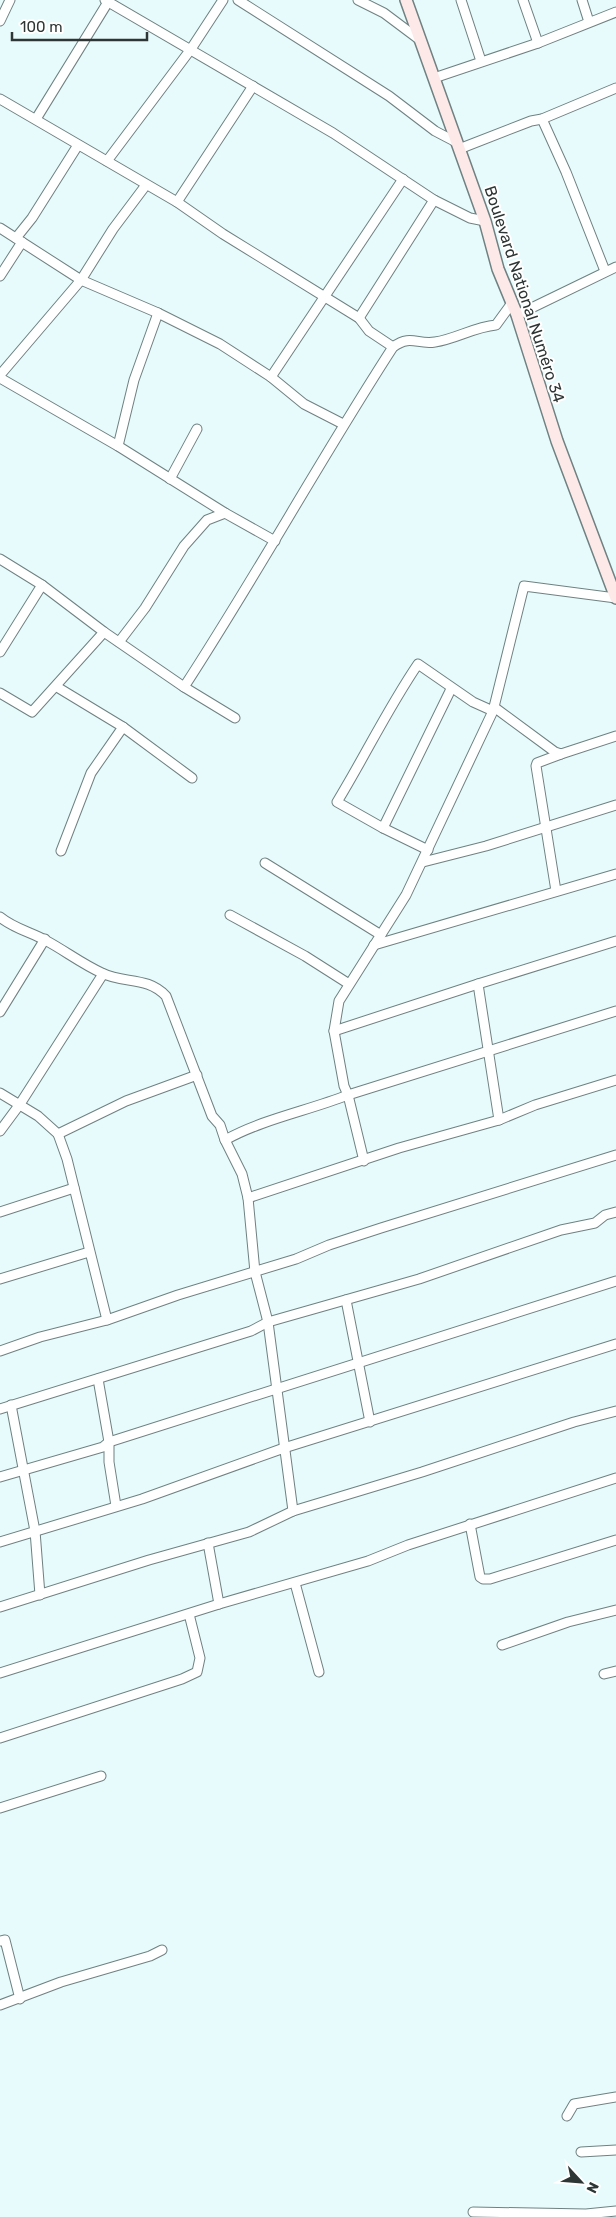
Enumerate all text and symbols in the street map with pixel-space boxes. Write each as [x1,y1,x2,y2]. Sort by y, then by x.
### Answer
scale bar [12,10,148,42]
text: 100 m [20,18,62,36]
street label: Boulevard National Numéro 34 [480,183,569,405]
north arrow [556,2157,606,2207]
text: N [582,2179,602,2196]

